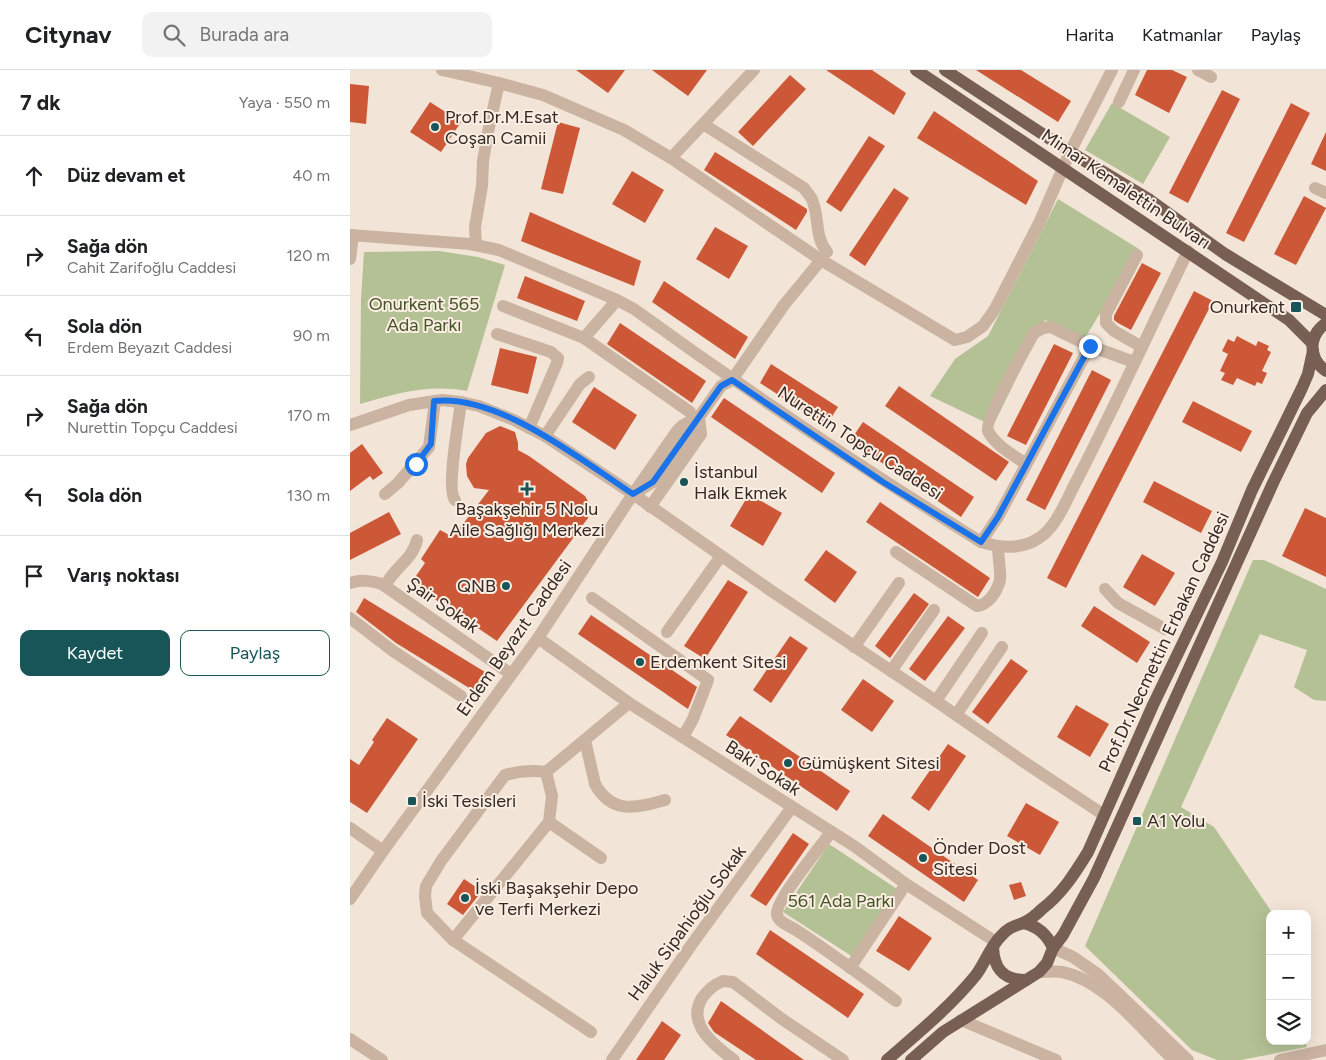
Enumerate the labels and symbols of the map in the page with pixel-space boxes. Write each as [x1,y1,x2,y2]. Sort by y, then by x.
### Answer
place label: Prof.Dr.M.Esat Coşan Camii [445,106,559,149]
marker: Prof.Dr.M.Esat Coşan Camii [429,121,441,133]
street label: Mimar Kemalettin Bulvarı [1037,124,1215,254]
park label: Onurkent 565 Ada Parkı [369,293,479,336]
place label: Onurkent [1210,296,1285,318]
marker: Onurkent [1289,300,1303,314]
route end [1079,335,1102,358]
street label: Nurettin Topçu Caddesi [774,382,946,504]
route start [405,453,428,476]
place label: İstanbul Halk Ekmek [694,461,787,504]
marker: İstanbul Halk Ekmek [678,476,690,488]
marker: Başakşehir 5 Nolu Aile Sağlığı Merkezi [520,482,534,496]
place label: Başakşehir 5 Nolu Aile Sağlığı Merkezi [449,498,605,541]
street label: Prof.Dr.Necmettin Erbakan Caddesi [1094,508,1234,776]
street label: Erdem Beyazıt Caddesi [452,556,576,720]
street label: Şair Sokak [403,572,483,638]
place label: QNB [457,575,496,597]
marker: QNB [500,580,512,592]
place label: Erdemkent Sitesi [650,651,786,673]
marker: Erdemkent Sitesi [634,656,646,668]
street label: Baki Sokak [721,735,805,801]
place label: Gümüşkent Sitesi [798,752,940,774]
marker: Gümüşkent Sitesi [782,757,794,769]
place label: İski Tesisleri [422,790,516,812]
marker: İski Tesisleri [406,795,418,807]
place label: A1 Yolu [1147,810,1205,832]
marker: A1 Yolu [1131,815,1143,827]
place label: Önder Dost Sitesi [933,837,1026,880]
street label: Haluk Sipahioğlu Sokak [623,841,751,1005]
marker: Önder Dost Sitesi [917,852,929,864]
place label: İski Başakşehir Depo ve Terfi Merkezi [475,877,639,920]
park label: 561 Ada Parkı [787,890,895,912]
marker: İski Başakşehir Depo ve Terfi Merkezi [459,892,471,904]

